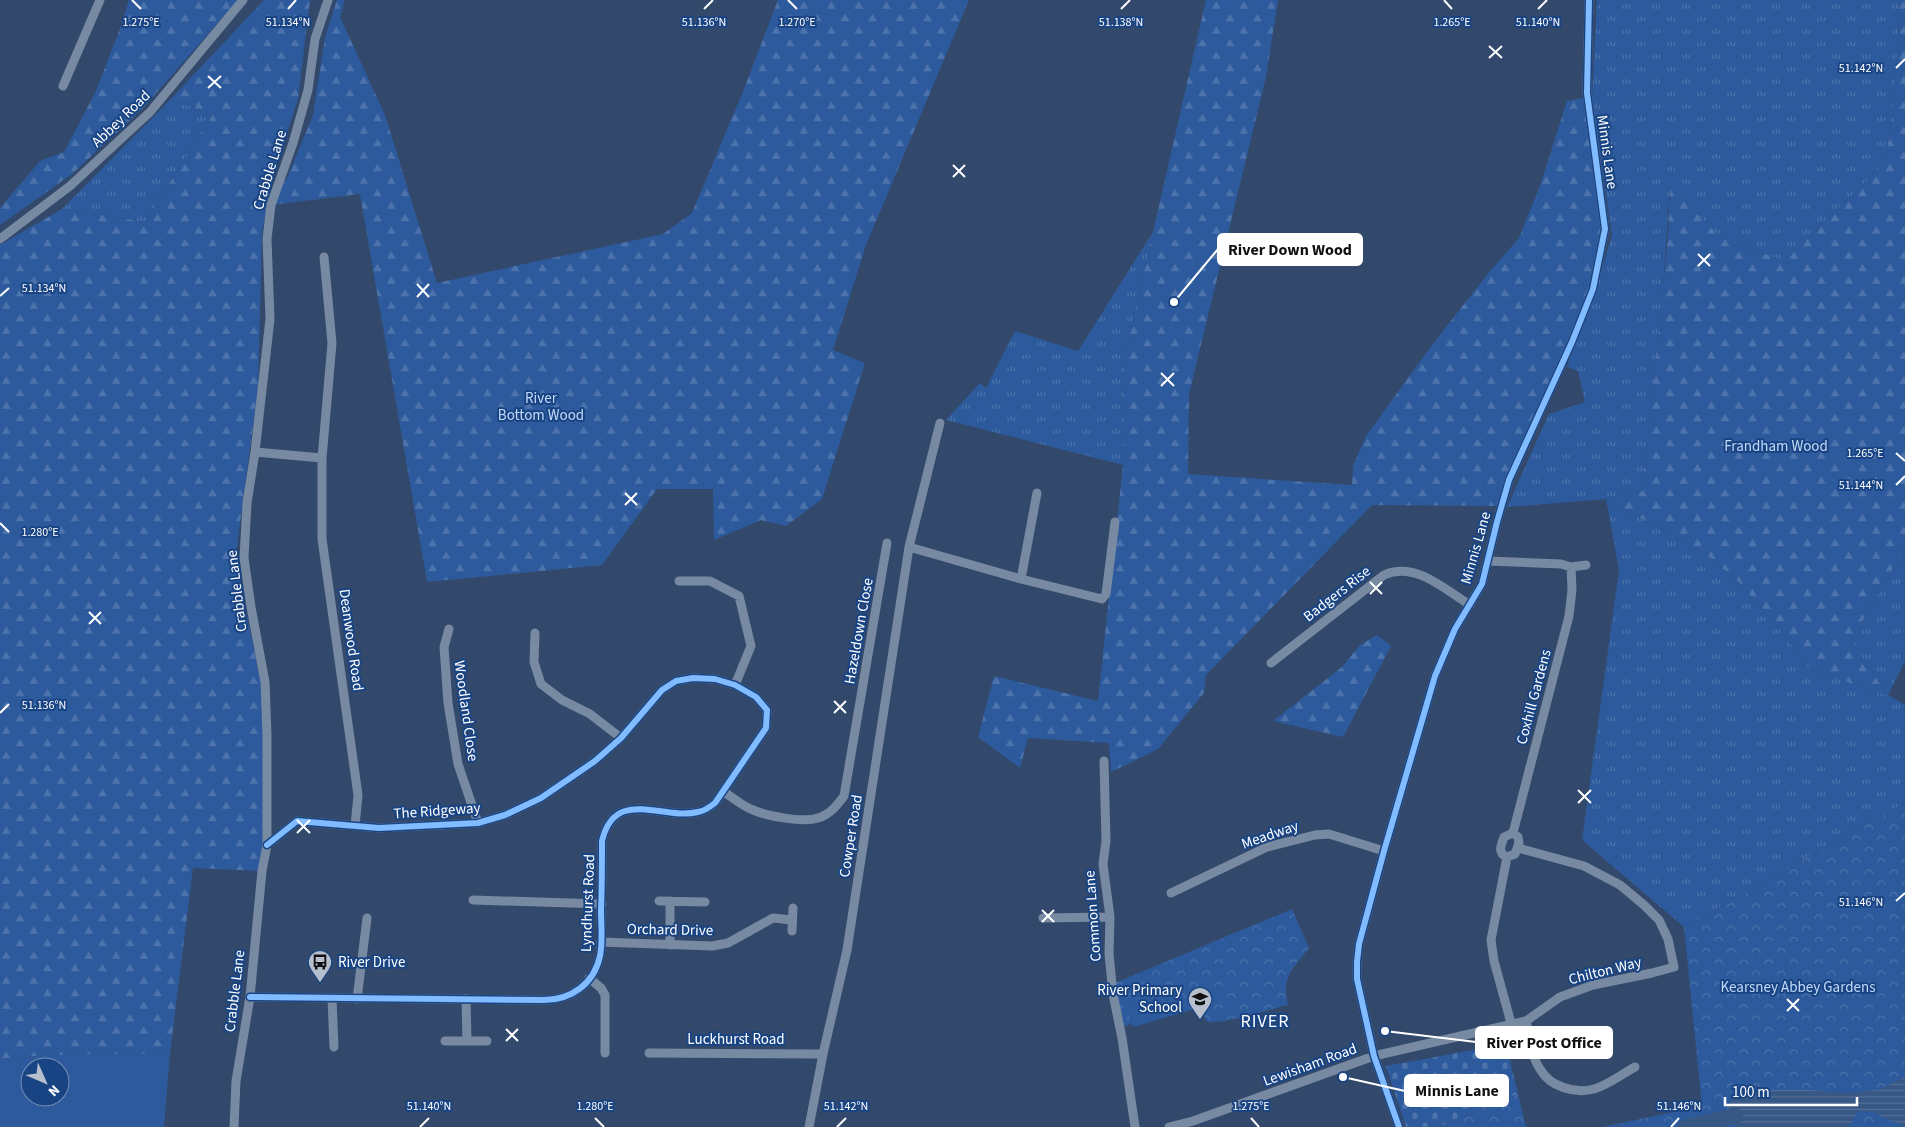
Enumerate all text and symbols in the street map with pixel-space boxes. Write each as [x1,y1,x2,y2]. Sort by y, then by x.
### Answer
text: 1.275°E [122,14,160,31]
text: 51.134°N [266,14,310,31]
text: 51.136°N [682,14,726,31]
text: 1.270°E [778,14,816,31]
text: 51.138°N [1099,14,1143,31]
text: 1.265°E [1433,14,1471,31]
text: 51.140°N [1516,14,1560,31]
text: 51.142°N [1839,60,1883,77]
street label: Abbey Road [87,86,155,152]
street label: Minnis Lane [1591,114,1623,190]
street label: Crabble Lane [248,128,292,212]
callout: River Down Wood [1218,234,1362,265]
text: River Down Wood [1228,239,1352,261]
text: 51.134°N [22,280,66,297]
park label: River Bottom Wood [498,388,584,426]
park label: Frandham Wood [1724,436,1828,457]
text: 1.265°E [1846,445,1884,462]
text: 51.144°N [1839,477,1883,494]
street label: Minnis Lane [1456,509,1496,587]
text: 1.280°E [21,524,59,541]
street label: Crabble Lane [222,549,252,633]
street label: Badgers Rise [1299,561,1375,627]
street label: Hazeldown Close [839,576,879,686]
street label: Deanwood Road [333,588,369,692]
street label: Coxhill Gardens [1511,647,1557,747]
street label: Woodland Close [449,659,483,763]
text: 51.136°N [22,697,66,714]
street label: Cowper Road [834,793,868,879]
street label: The Ridgeway [393,797,481,825]
street label: Meadway [1239,815,1301,855]
street label: Lyndhurst Road [576,854,600,952]
street label: Common Lane [1079,870,1107,962]
text: 51.146°N [1839,894,1883,911]
street label: Orchard Drive [627,919,713,941]
street label: Crabble Lane [220,949,250,1033]
bus stop icon: River Drive [307,949,333,983]
place label: River Drive [338,952,405,973]
street label: Chilton Way [1566,952,1644,990]
park label: Kearsney Abbey Gardens [1721,977,1875,998]
place label: River Primary School [1097,980,1182,1018]
school or university icon: River Primary School [1187,986,1213,1020]
district label: RIVER [1241,1009,1289,1034]
callout: River Post Office [1476,1027,1612,1058]
street label: Luckhurst Road [687,1029,785,1050]
text: River Post Office [1486,1032,1602,1054]
street label: Lewisham Road [1260,1038,1360,1092]
north arrow [20,1057,70,1107]
scale bar [1725,1074,1858,1106]
callout: Minnis Lane [1405,1075,1508,1106]
text: N [43,1080,64,1101]
text: Minnis Lane [1415,1080,1499,1102]
text: 100 m [1732,1082,1770,1103]
text: 51.140°N [407,1098,451,1115]
text: 1.280°E [576,1098,614,1115]
text: 51.142°N [824,1098,868,1115]
text: 1.275°E [1232,1098,1270,1115]
text: 51.146°N [1657,1098,1701,1115]

